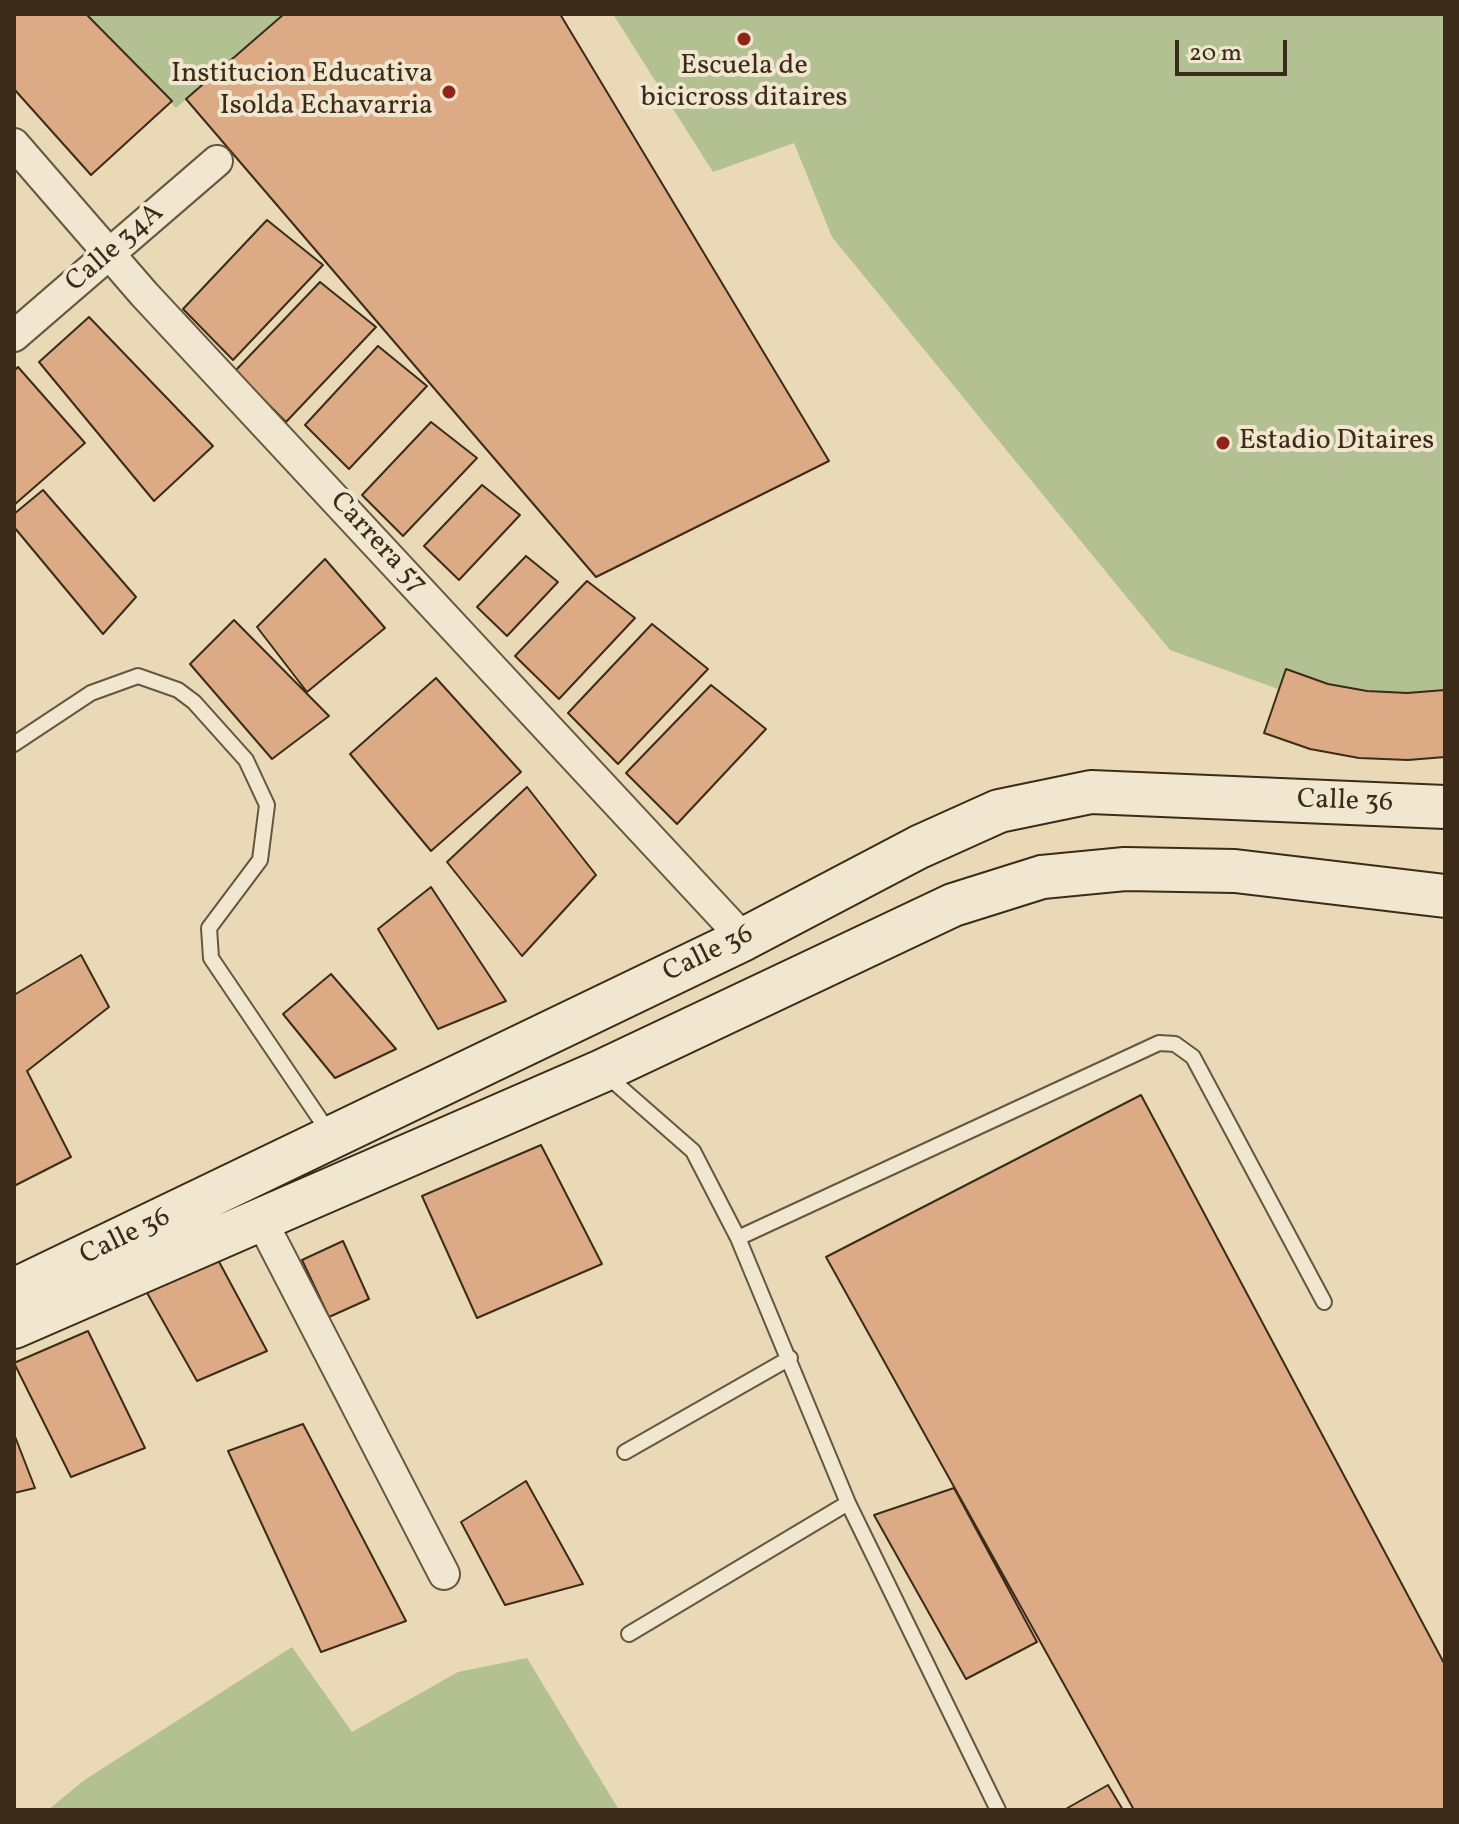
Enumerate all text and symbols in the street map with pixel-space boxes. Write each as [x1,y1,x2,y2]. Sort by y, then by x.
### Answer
scale bar [1179,24,1291,74]
marker: Escuela de bicicross ditaires [735,30,753,48]
text: 20 m [1189,37,1242,71]
place label: Escuela de bicicross ditaires [641,51,847,117]
place label: Institucion Educativa Isolda Echavarria [171,59,433,125]
marker: Institucion Educativa Isolda Echavarria [440,83,458,101]
street label: Calle 34A [60,197,172,301]
place label: Estadio Ditaires [1239,426,1434,460]
marker: Estadio Ditaires [1214,434,1232,452]
street label: Carrera 57 [321,486,433,602]
street label: Calle 36 [1296,785,1394,821]
street label: Calle 36 [658,919,760,991]
street label: Calle 36 [75,1202,177,1274]

